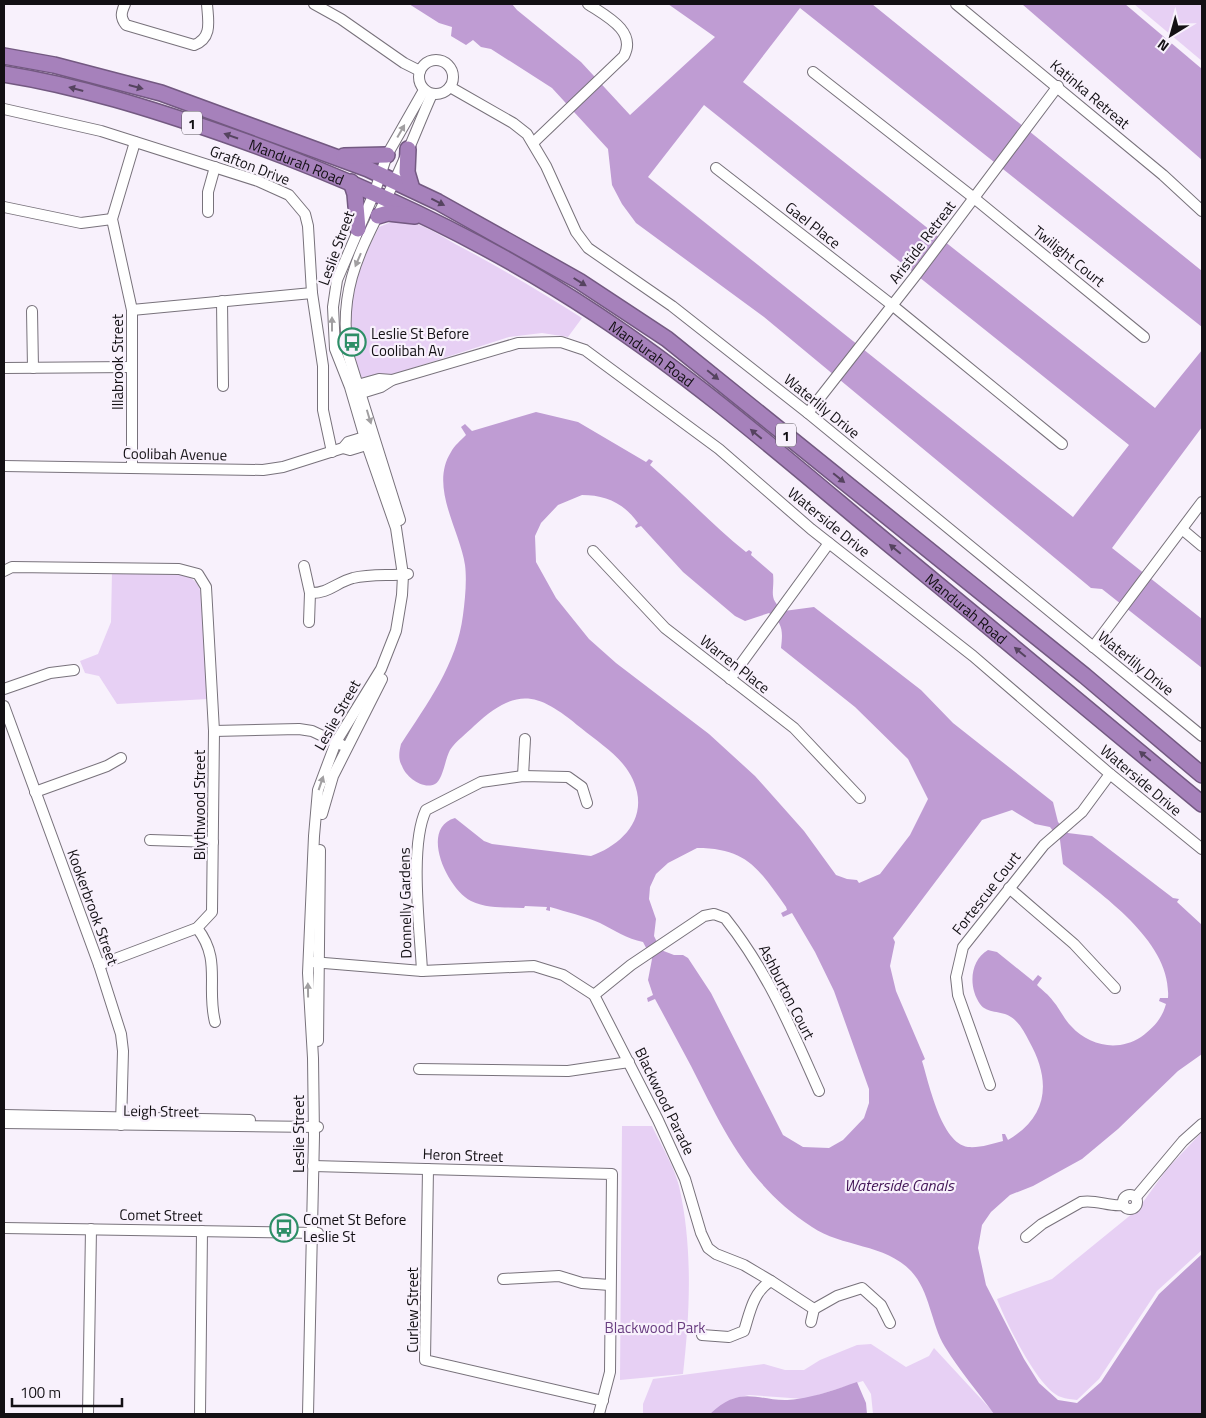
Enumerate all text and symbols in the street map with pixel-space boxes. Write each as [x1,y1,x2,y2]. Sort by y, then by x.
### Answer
north arrow [1146,10,1196,60]
text: N [1153,34,1173,57]
street label: Katinka Retreat [1045,54,1135,135]
one-way arrow [129,83,144,91]
one-way arrow [69,84,84,92]
road number: 1 [182,112,202,134]
one-way arrow [396,125,405,138]
one-way arrow [224,132,239,140]
street label: Mandurah Road [246,132,348,191]
street label: Grafton Drive [207,139,293,191]
street label: Aristide Retreat [883,195,961,288]
street label: Gael Place [780,196,846,254]
one-way arrow [431,198,446,206]
street label: Leslie Street [312,207,360,289]
street label: Twilight Court [1028,220,1111,293]
one-way arrow [353,253,361,267]
one-way arrow [573,277,587,286]
street label: Illabrook Street [106,313,129,410]
street label: Mandurah Road [604,315,699,392]
one-way arrow [328,316,336,332]
place label: Leslie St Before Coolibah Av [371,322,469,362]
bus stop icon: Leslie St Before Coolibah Av [337,327,367,357]
street label: Waterlily Drive [779,368,865,444]
one-way arrow [706,370,719,381]
one-way arrow [365,410,373,425]
road number: 1 [776,424,796,446]
one-way arrow [750,428,763,439]
street label: Coolibah Avenue [123,442,227,466]
one-way arrow [832,472,845,483]
street label: Waterside Drive [783,481,875,563]
one-way arrow [888,543,901,554]
street label: Mandurah Road [920,567,1013,649]
street label: Waterlily Drive [1093,625,1179,701]
street label: Warren Place [695,629,775,699]
one-way arrow [1013,647,1026,658]
street label: Leslie Street [308,675,366,755]
street label: Waterside Drive [1095,739,1187,821]
street label: Blythwood Street [188,749,211,860]
one-way arrow [1138,751,1151,762]
one-way arrow [317,775,325,790]
street label: Kookerbrook Street [61,846,125,969]
street label: Fortescue Court [946,846,1026,940]
street label: Donnelly Gardens [393,847,417,959]
street label: Ashburton Court [753,940,821,1044]
one-way arrow [304,981,312,997]
street label: Blackwood Parade [629,1043,701,1159]
street label: Leslie Street [287,1094,310,1173]
street label: Leigh Street [123,1099,200,1123]
street label: Heron Street [422,1142,504,1168]
water label: Waterside Canals [844,1173,955,1197]
street label: Comet Street [119,1203,204,1227]
place label: Comet St Before Leslie St [303,1208,406,1248]
bus stop icon: Comet St Before Leslie St [269,1213,299,1243]
street label: Curlew Street [401,1267,424,1353]
park label: Blackwood Park [604,1316,706,1339]
scale bar [12,1376,122,1408]
text: 100 m [20,1381,61,1404]

